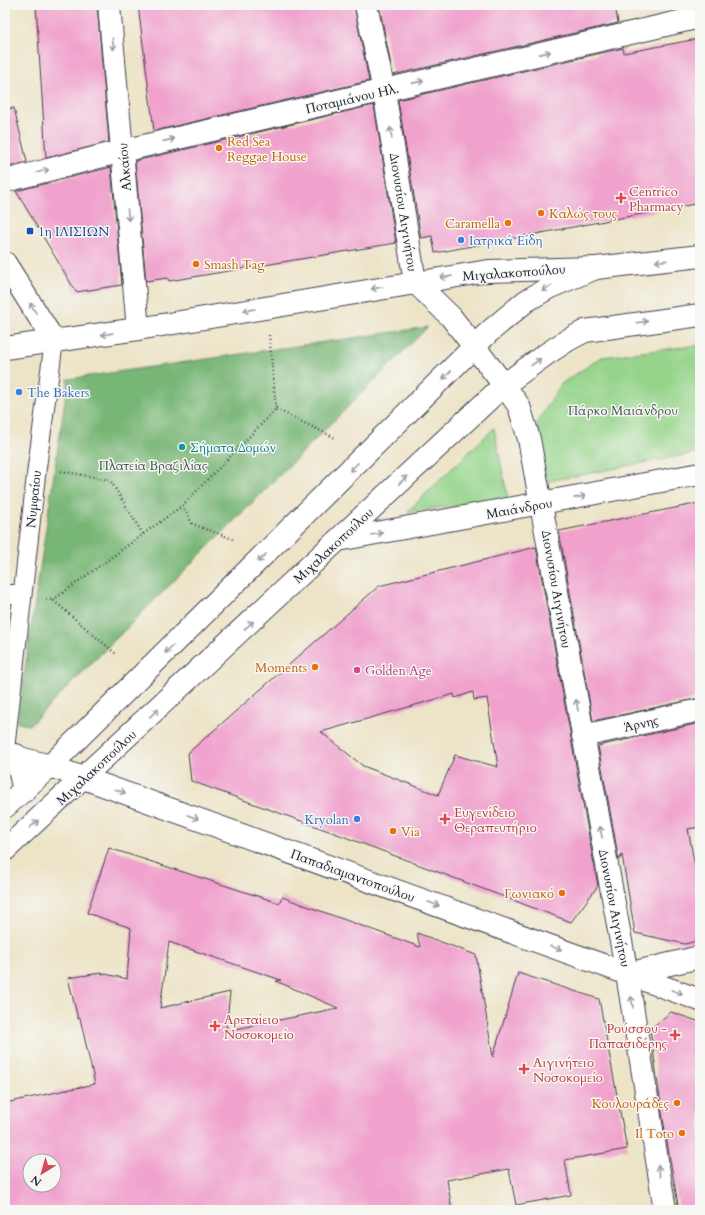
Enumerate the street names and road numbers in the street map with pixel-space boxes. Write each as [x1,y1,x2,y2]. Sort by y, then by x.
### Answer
street label: Ποταμιάνου Ηλ. [304,80,401,118]
street label: Αλκαίου [114,142,136,192]
street label: Διονυσίου Αιγινήτου [385,152,421,273]
street label: Μιχαλακοπούλου [462,260,566,286]
street label: Νυμφαίου [22,469,46,529]
street label: Μαιάνδρου [485,494,554,524]
street label: Μιχαλακοπούλου [290,504,378,588]
street label: Διονυσίου Αιγινήτου [537,529,575,650]
street label: Άρνης [622,711,661,737]
street label: Μιχαλακοπούλου [53,726,141,810]
street label: Παπαδιαμαντοπούλου [288,845,417,907]
street label: Διονυσίου Αιγινήτου [594,848,634,969]

